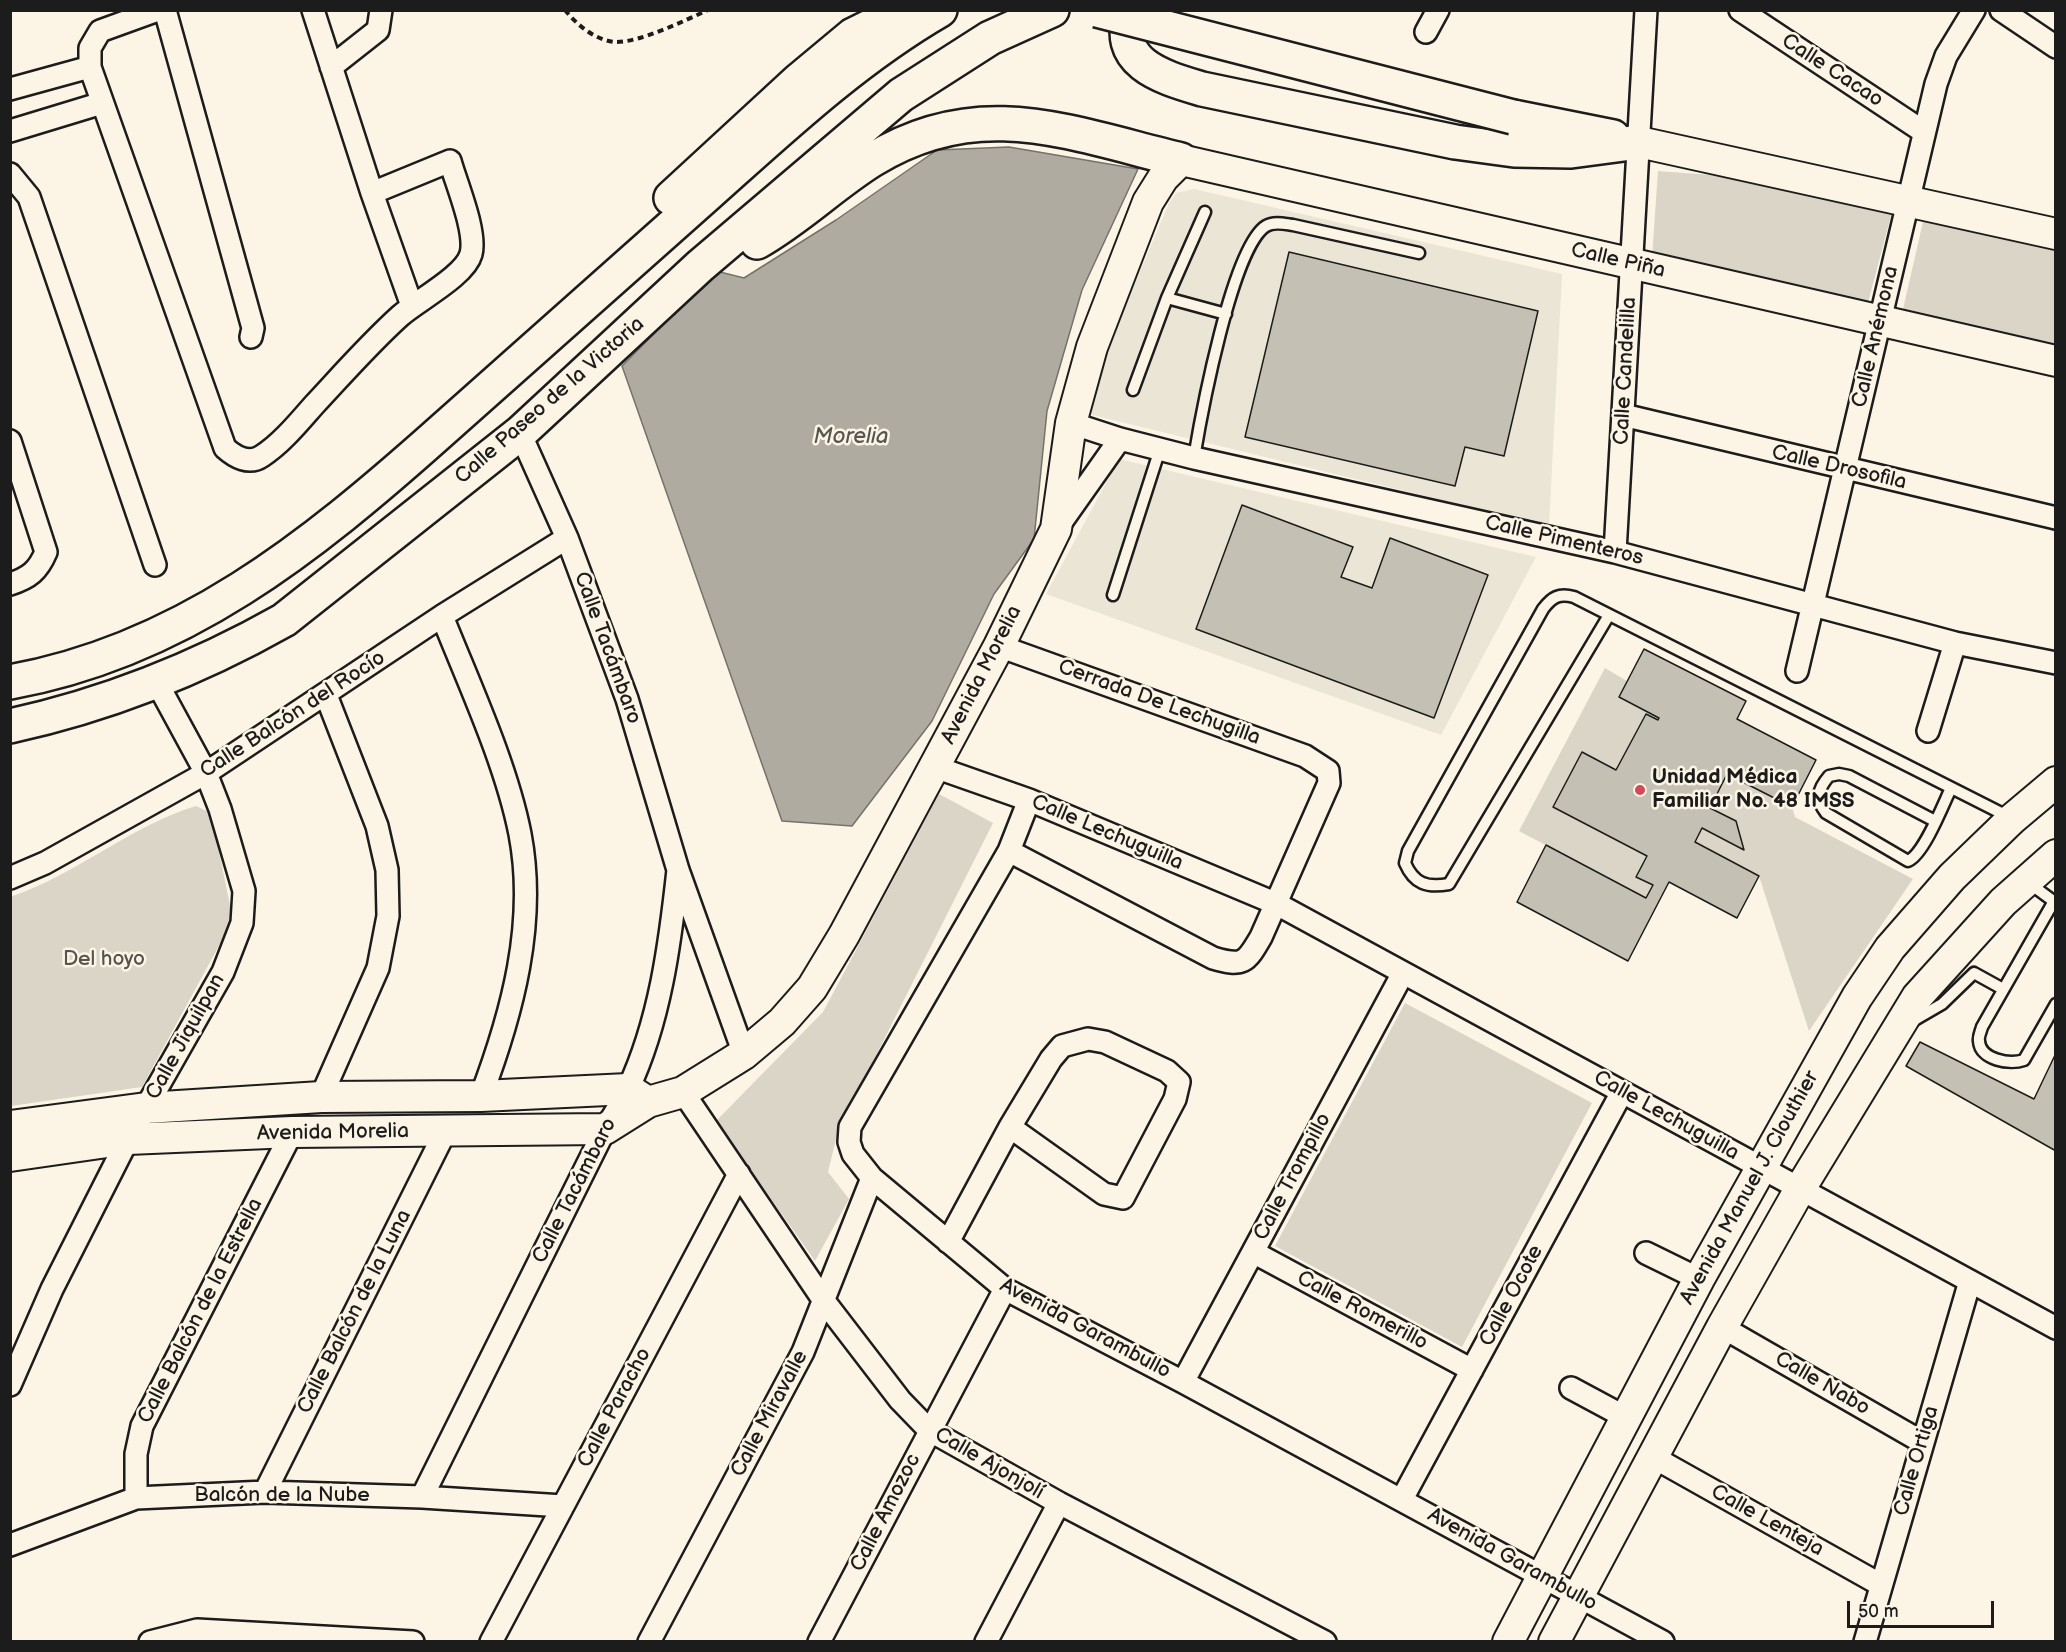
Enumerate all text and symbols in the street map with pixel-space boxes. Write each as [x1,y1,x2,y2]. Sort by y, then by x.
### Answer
street label: Calle Cacao [1777,29,1887,113]
street label: Calle Piña [1568,238,1668,284]
street label: Calle Anémona [1847,264,1905,410]
street label: Calle Candelilla [1610,296,1642,446]
street label: Calle Paseo de la Victoria [450,312,650,490]
water label: Morelia [814,424,888,450]
street label: Calle Drosofila [1769,440,1909,496]
street label: Calle Pimenteros [1482,511,1646,571]
street label: Calle Tacámbaro [568,569,646,727]
street label: Avenida Morelia [936,602,1028,748]
street label: Calle Balcón del Rocío [196,646,390,784]
street label: Cerrada De Lechugilla [1055,655,1263,751]
place label: Unidad Médica Familiar No. 48 IMSS [1652,765,1855,815]
marker: Unidad Médica Familiar No. 48 IMSS [1633,783,1647,797]
street label: Calle Lechuguilla [1027,790,1187,876]
park label: Del hoyo [63,947,145,973]
street label: Calle Jiquilpan [141,970,231,1104]
street label: Calle Lechuguilla [1589,1066,1743,1166]
street label: Avenida Manuel J. Clouthier [1675,1067,1825,1309]
street label: Calle Trompillo [1249,1109,1337,1245]
street label: Calle Tacámbaro [527,1114,623,1268]
street label: Avenida Morelia [257,1119,409,1147]
street label: Calle Balcón de la Estrella [133,1194,269,1428]
street label: Calle Balcón de la Luna [293,1206,417,1418]
street label: Calle Ocote [1475,1241,1549,1351]
street label: Calle Romerillo [1292,1266,1432,1356]
street label: Avenida Garambullo [995,1273,1175,1385]
street label: Calle Paracho [573,1344,657,1472]
street label: Calle Miravalle [726,1346,814,1482]
street label: Calle Nabo [1770,1347,1874,1421]
street label: Calle Ortiga [1889,1403,1945,1519]
street label: Calle Ajonjolí [930,1423,1048,1505]
street label: Calle Amozoc [845,1450,927,1576]
street label: Calle Lenteja [1706,1480,1828,1562]
street label: Balcón de la Nube [194,1483,370,1509]
street label: Avenida Garambullo [1423,1503,1601,1617]
scale bar [1850,1589,1997,1627]
text: 50 m [1858,1601,1899,1622]

